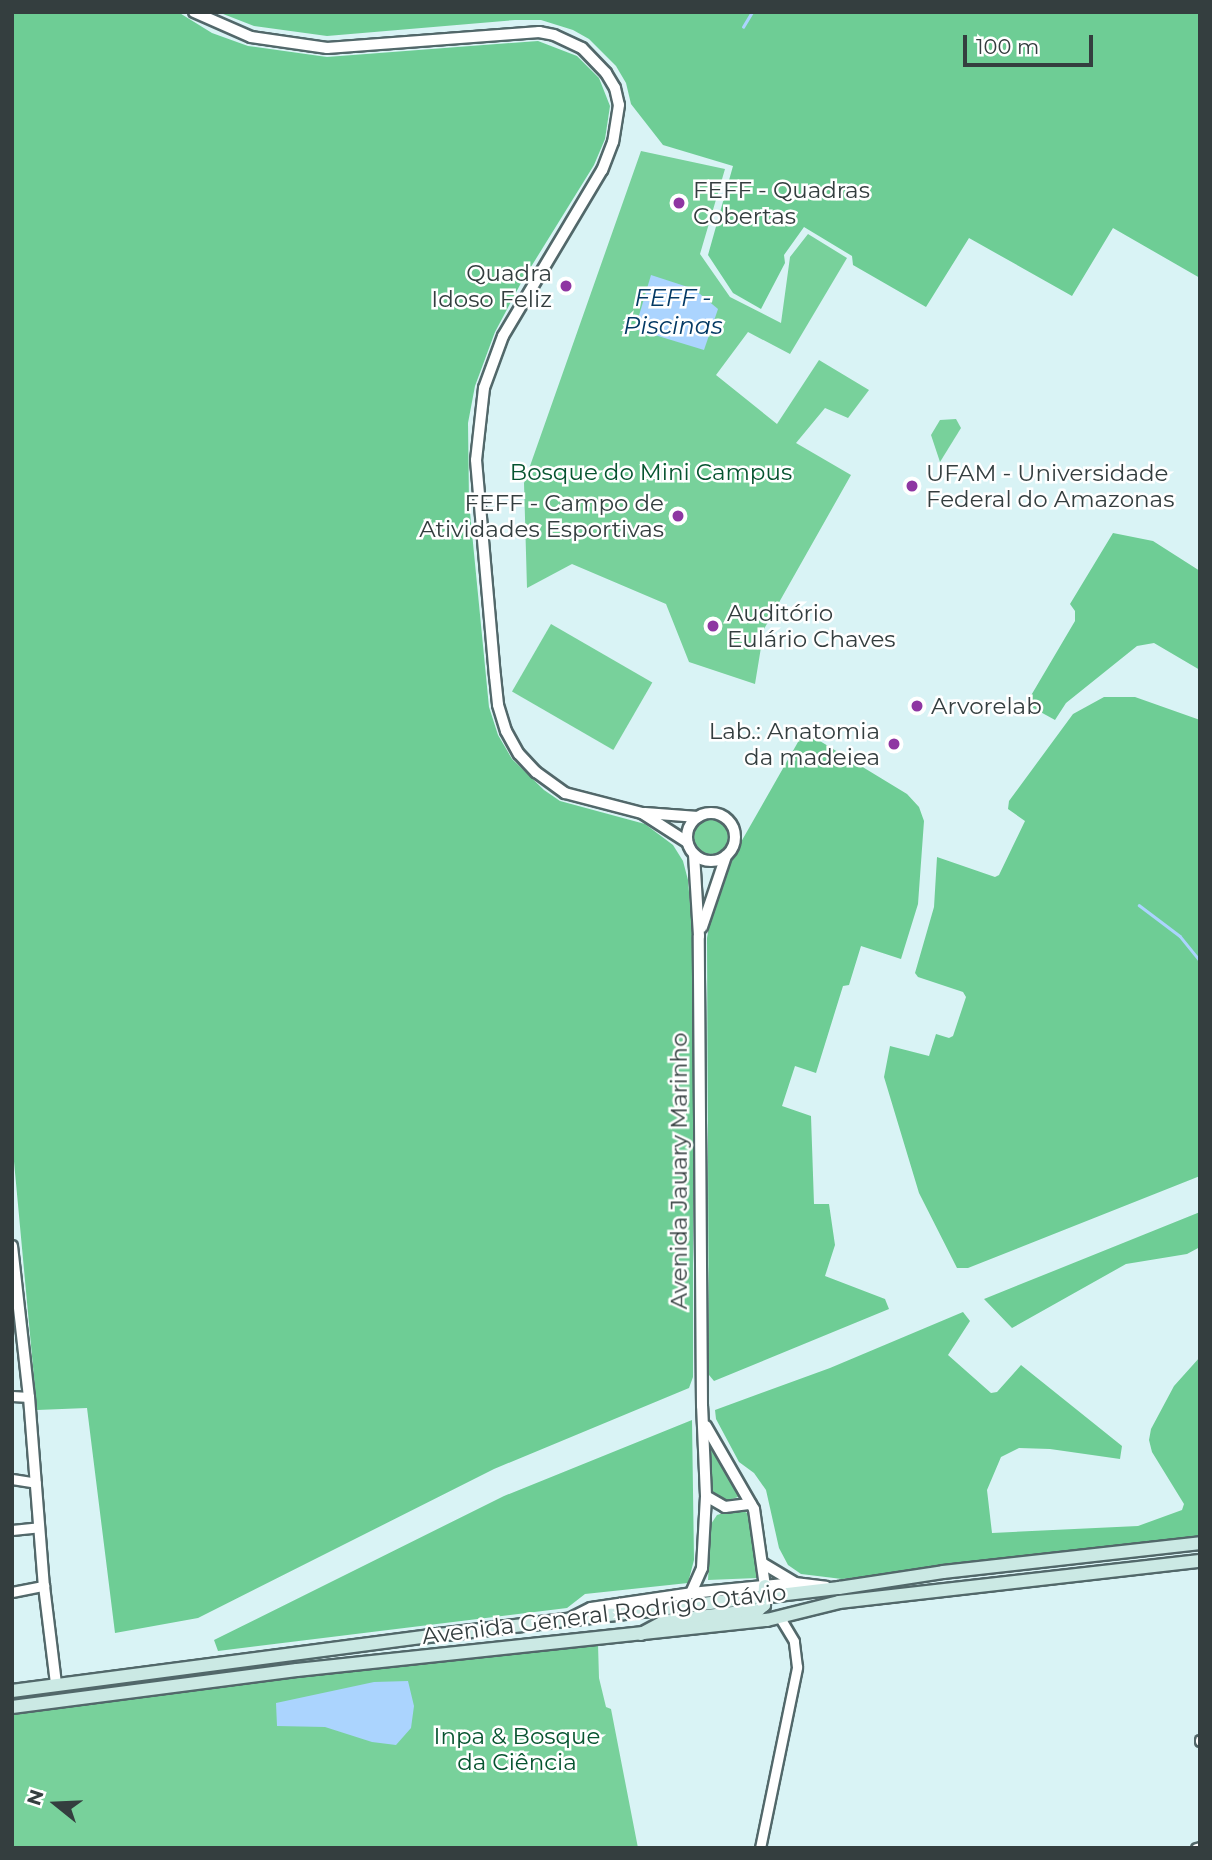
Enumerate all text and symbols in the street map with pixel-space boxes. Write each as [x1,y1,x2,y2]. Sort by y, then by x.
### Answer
scale bar [967,21,1096,65]
text: 100 m [976,34,1039,59]
place label: FEFF - Quadras Cobertas [693,176,870,230]
marker: FEFF - Quadras Cobertas [671,195,687,211]
place label: Quadra Idoso Feliz [431,259,552,313]
marker: Quadra Idoso Feliz [558,278,574,294]
water label: FEFF - Piscinas [623,284,723,340]
park label: Bosque do Mini Campus [510,458,792,486]
place label: UFAM - Universidade Federal do Amazonas [926,459,1174,513]
marker: UFAM - Universidade Federal do Amazonas [904,478,920,494]
place label: FEFF - Campo de Atividades Esportivas [419,489,664,543]
marker: FEFF - Campo de Atividades Esportivas [670,508,686,524]
place label: Auditório Eulário Chaves [727,599,896,653]
marker: Auditório Eulário Chaves [705,618,721,634]
place label: Arvorelab [931,692,1042,720]
marker: Arvorelab [909,698,925,714]
place label: Lab.: Anatomia da madeiea [709,717,880,771]
marker: Lab.: Anatomia da madeiea [886,736,902,752]
street label: Avenida Jauary Marinho [665,1033,693,1309]
street label: Avenida General Rodrigo Otávio [420,1578,788,1650]
park label: Inpa & Bosque da Ciência [434,1722,600,1776]
north arrow [21,1769,91,1839]
text: N [22,1787,49,1808]

